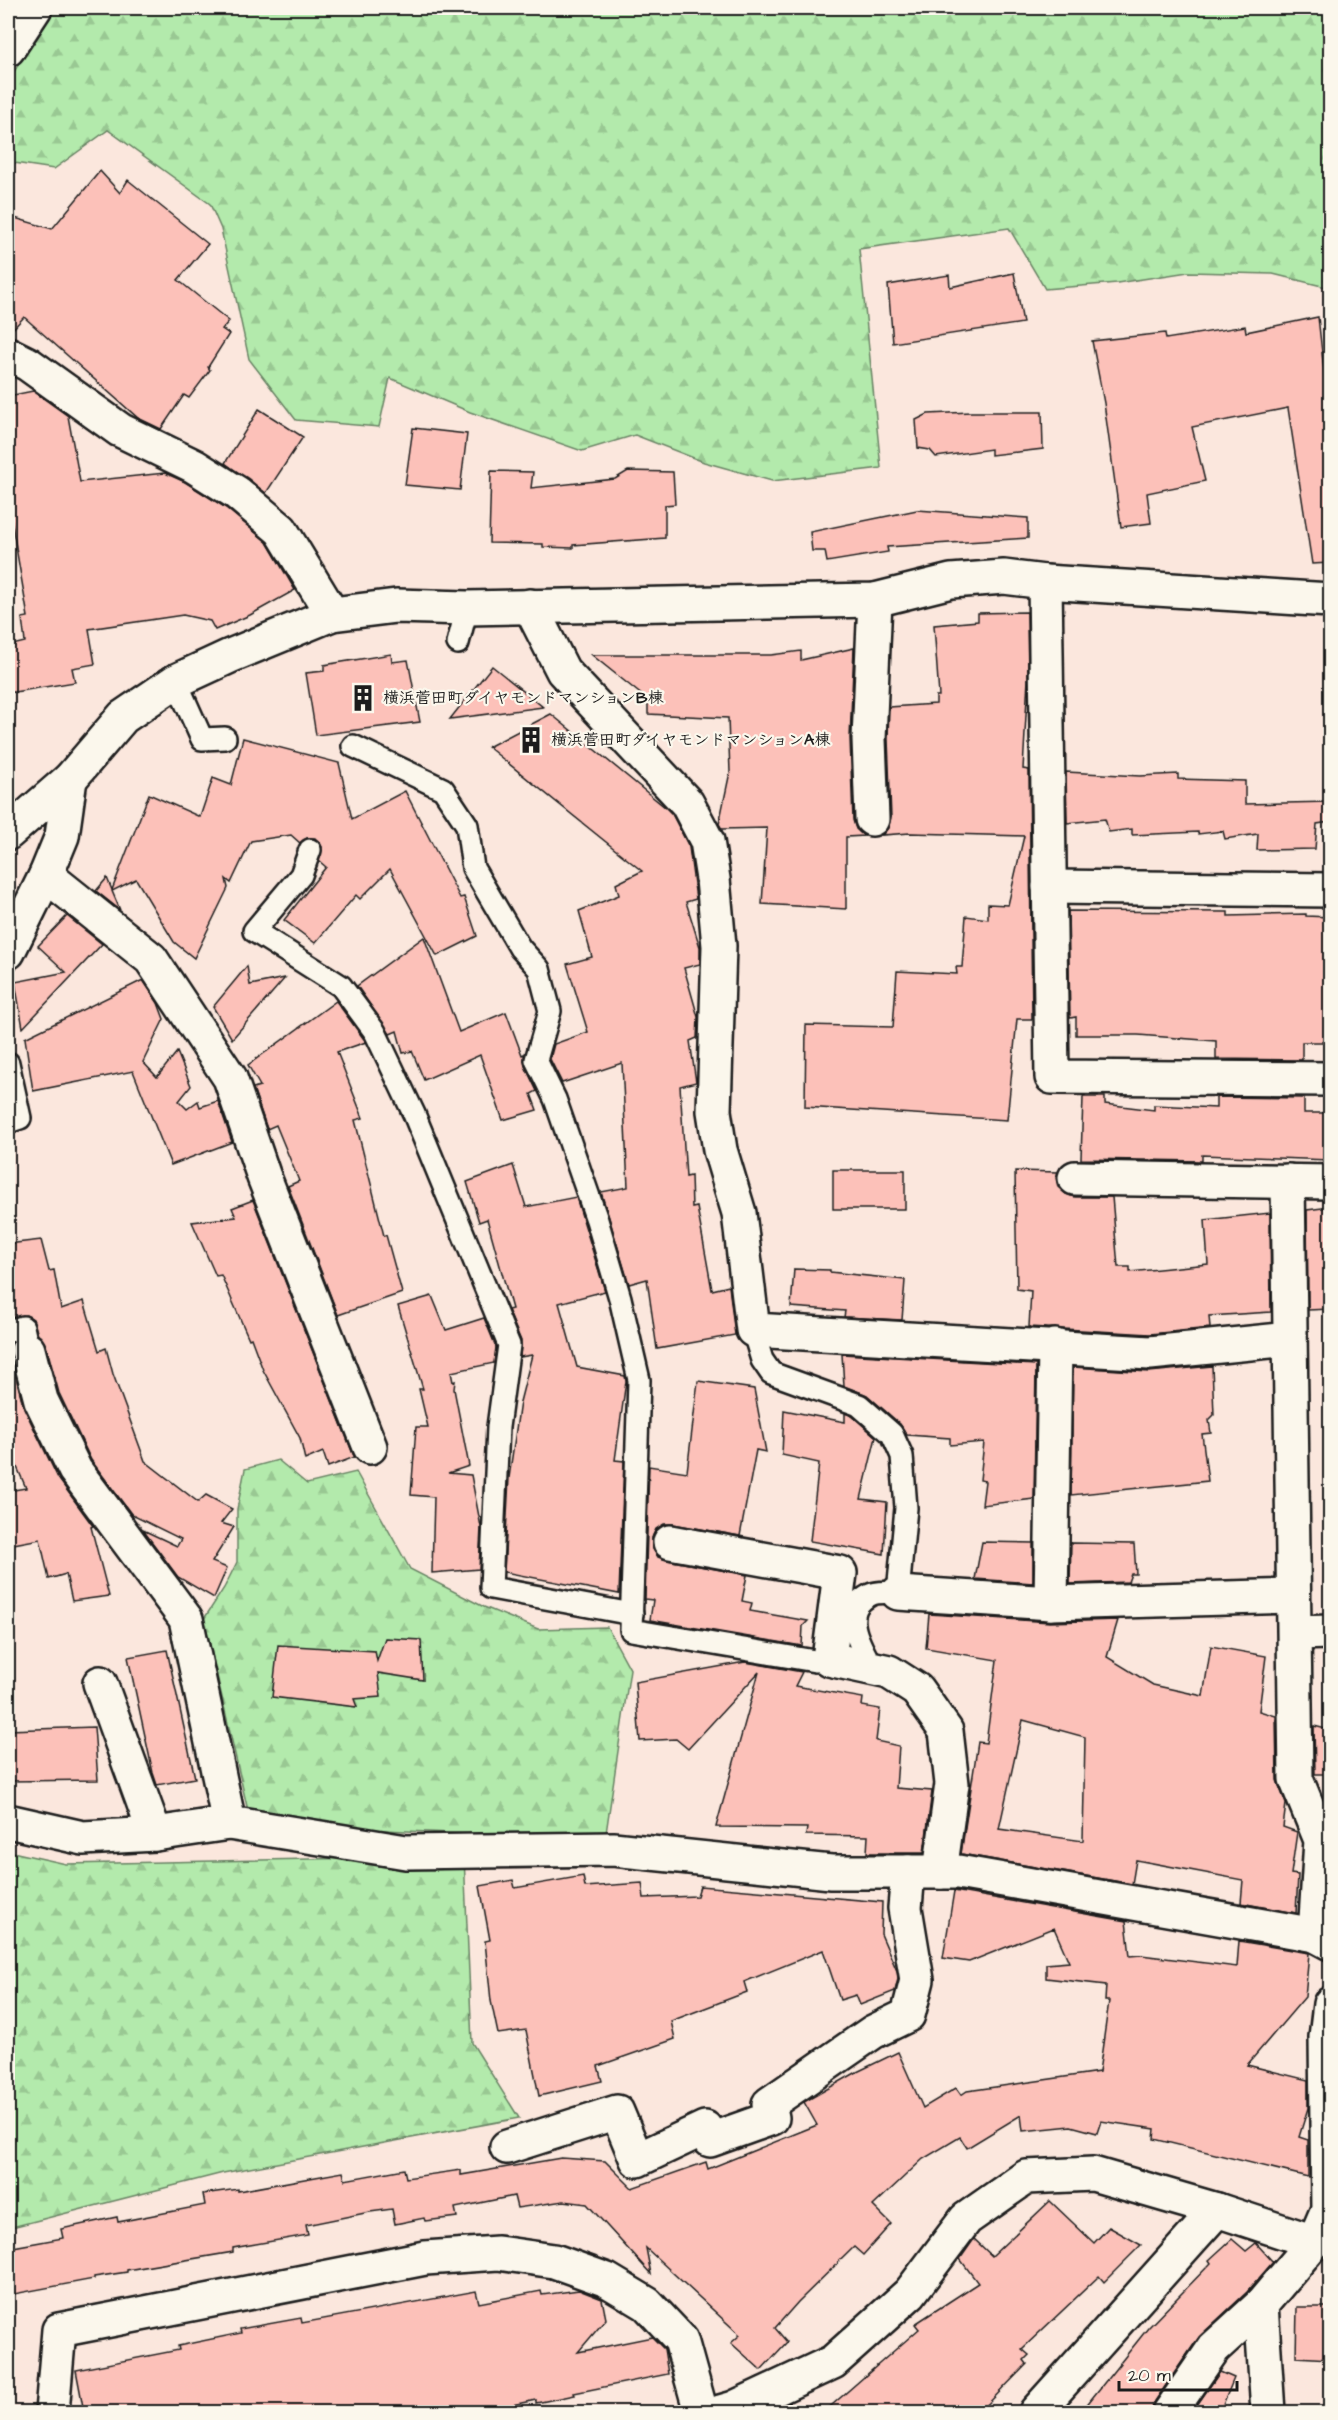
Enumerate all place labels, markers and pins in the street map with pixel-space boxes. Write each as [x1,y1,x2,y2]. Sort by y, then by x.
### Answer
building icon: 横浜菅田町ダイヤモンドマンションB棟 [348,683,378,713]
place label: 横浜菅田町ダイヤモンドマンションB棟 [383,687,664,709]
building icon: 横浜菅田町ダイヤモンドマンションA棟 [516,725,546,755]
place label: 横浜菅田町ダイヤモンドマンションA棟 [551,729,831,751]

